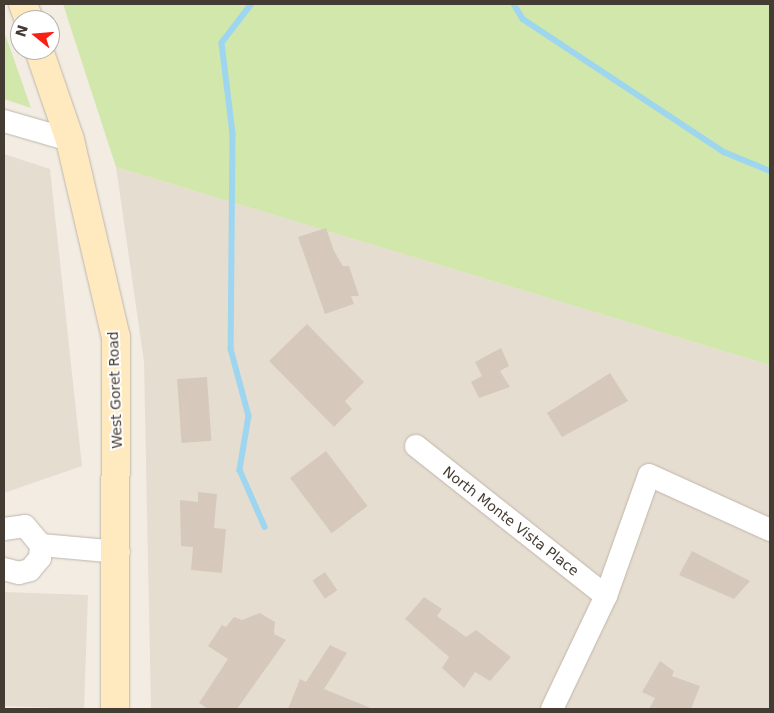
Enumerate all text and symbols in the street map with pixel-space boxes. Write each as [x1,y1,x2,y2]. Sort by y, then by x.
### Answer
north arrow [10,10,60,60]
text: N [12,23,31,39]
street label: West Goret Road [105,331,125,449]
street label: North Monte Vista Place [440,463,582,579]

